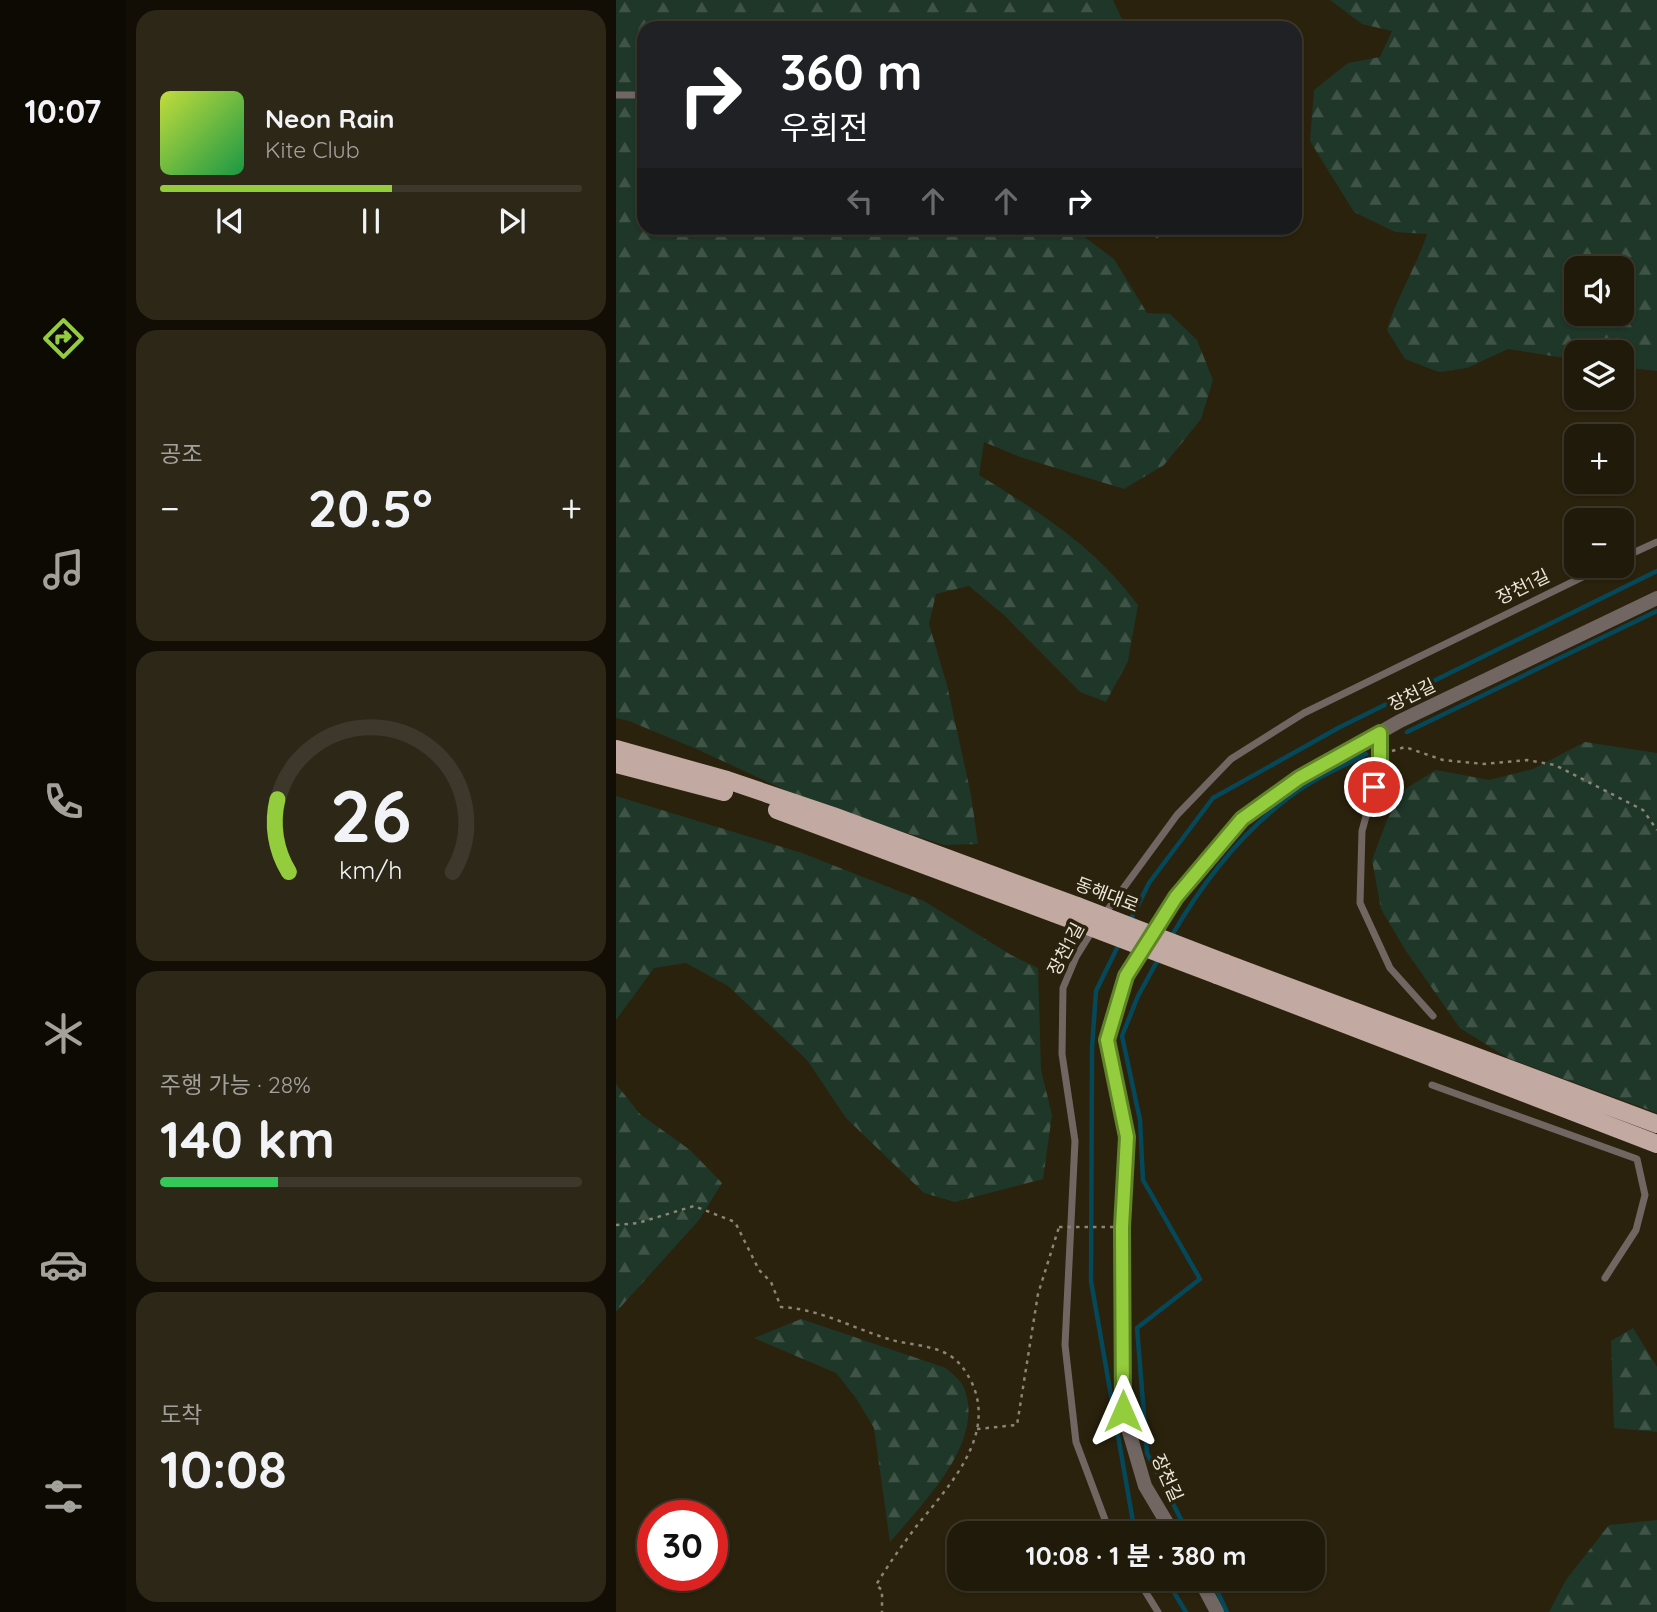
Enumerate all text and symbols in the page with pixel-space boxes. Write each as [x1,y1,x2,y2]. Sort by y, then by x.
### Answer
text: 360 m [780,41,922,102]
icon: right [665,49,756,140]
text: 10:07 [25,91,101,131]
text: Neon Rain [265,102,394,135]
text: 우회전 [780,107,868,147]
text: Kite Club [265,135,360,164]
icon: left [841,182,879,220]
icon: ahead [914,182,952,220]
icon: ahead [987,182,1025,220]
icon: right [1060,182,1098,220]
icon: previous [211,202,249,240]
icon: pause [352,202,390,240]
icon: next [493,202,531,240]
map controls [1564,256,1634,578]
button: sound [1564,256,1634,326]
icon: directions [39,314,88,363]
button: layers [1564,340,1634,410]
button: + [1564,424,1634,494]
text: 공조 [160,439,202,468]
text: 20.5° [308,475,433,540]
text: − [160,484,180,532]
text: + [561,484,582,532]
button: − [1564,508,1634,578]
icon: music [39,545,88,594]
street label: 장천1길 [1492,564,1553,609]
street label: 장천길 [1384,673,1439,716]
pin [1344,757,1404,817]
icon: arrive [1355,768,1393,806]
text: 26 [330,769,412,860]
icon: phone [39,777,88,826]
text: km/h [339,854,403,885]
street label: 동해대로 [1072,872,1142,917]
street label: 장천1길 [1042,918,1089,979]
icon: climate [39,1009,88,1058]
text: 주행 가능 · 28% [160,1070,311,1099]
text: 140 km [160,1106,335,1171]
icon: car [39,1240,88,1289]
position arrow [1086,1374,1160,1448]
text: 도착 [160,1400,202,1429]
text: 10:08 [160,1436,287,1501]
street label: 장천길 [1147,1450,1188,1505]
icon: filters [39,1472,88,1521]
speed limit sign: 30 [637,1500,728,1591]
text: 10:08 · 1 분 · 380 m [1026,1539,1246,1572]

